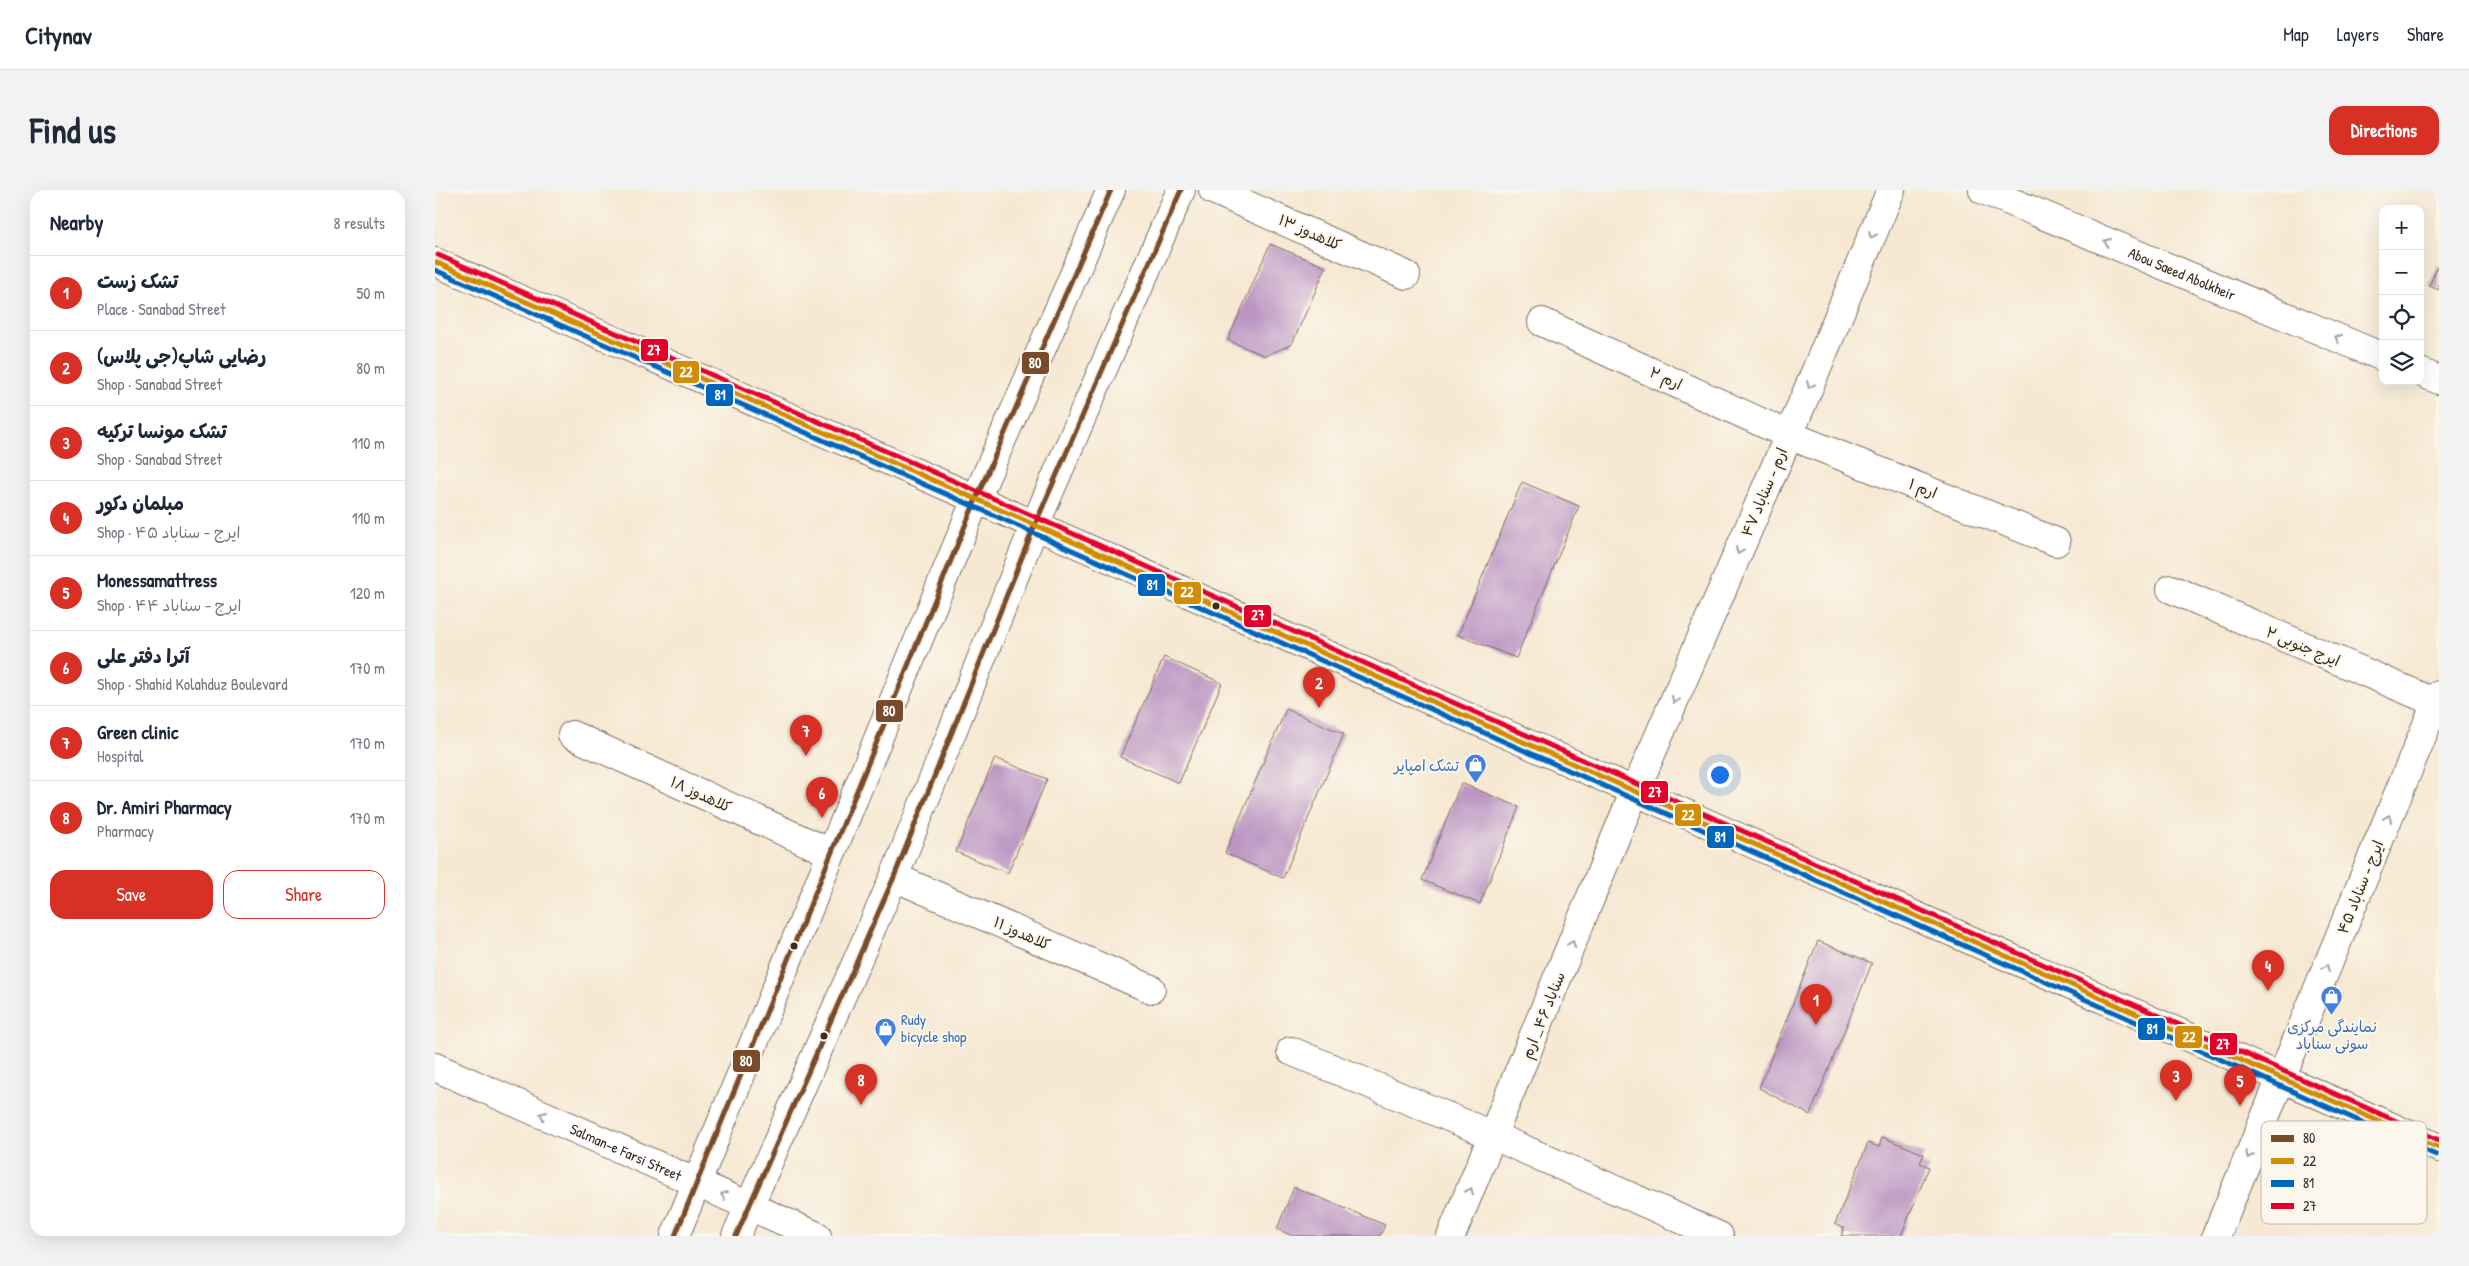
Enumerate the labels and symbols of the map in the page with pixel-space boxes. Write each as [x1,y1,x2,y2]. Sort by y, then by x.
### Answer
street label: کلاهدوز ۱۳ [1275,209,1345,255]
one-way arrow [1868,230,1879,239]
one-way arrow [2103,237,2112,248]
street label: Abou Saeed Abolkheir [2126,242,2239,305]
one-way arrow [2334,334,2343,344]
line badge: 27 [640,338,669,362]
text: 27 [647,340,661,359]
line badge: 80 [1021,351,1050,375]
text: 80 [1029,353,1042,372]
line badge: 22 [672,360,700,384]
street label: ارم ۲ [1646,361,1686,396]
text: 22 [679,362,693,381]
one-way arrow [1806,380,1816,389]
line badge: 81 [705,383,734,407]
text: 81 [714,385,726,404]
street label: ارم - سناباد ۴۷ [1736,444,1793,540]
street label: ارم ۱ [1905,473,1940,504]
one-way arrow [1735,546,1746,555]
line badge: 81 [1137,573,1166,597]
text: 81 [1146,575,1158,594]
line badge: 22 [1173,581,1202,605]
text: 22 [1180,582,1194,601]
unlabelled marker [1211,601,1221,611]
line badge: 27 [1243,604,1272,628]
text: 27 [1251,605,1265,624]
street label: ایرج جنوبی ۲ [2263,621,2343,671]
pin: 2 [1303,667,1335,708]
one-way arrow [1670,695,1681,704]
line badge: 80 [875,699,904,723]
text: 80 [883,701,896,720]
pin: 7 [790,715,822,756]
shop icon: تشک امپایر [1463,753,1487,784]
place label: تشک امپایر [1392,755,1460,776]
your location [1707,762,1733,788]
street label: کلاهدوز ۱۸ [667,771,735,817]
pin: 6 [806,777,838,818]
line badge: 27 [1640,780,1669,804]
text: 27 [1648,782,1662,801]
line badge: 22 [1674,803,1702,827]
text: 22 [1681,805,1695,824]
one-way arrow [2382,814,2393,823]
line badge: 81 [1706,825,1735,849]
text: 81 [1714,827,1726,846]
street label: ایرج - سناباد ۴۵ [2332,837,2388,937]
street label: کلاهدوز ۱۱ [990,911,1054,955]
one-way arrow [1566,940,1577,949]
unlabelled marker [789,941,799,951]
pin: 4 [2252,950,2284,991]
one-way arrow [2320,964,2331,973]
street label: سناباد ۴۶_ ارم [1516,968,1571,1062]
pin: 1 [1800,984,1832,1025]
shop icon: نمایندگی مرکزی سونی سناباد [2320,985,2344,1016]
place label: Rudy bicycle shop [901,1009,967,1047]
shop icon: Rudy bicycle shop [873,1016,897,1047]
place label: نمایندگی مرکزی سونی سناباد [2287,1016,2377,1054]
line badge: 81 [2137,1017,2166,1041]
text: 81 [2146,1019,2158,1038]
line badge: 22 [2174,1025,2203,1049]
text: 22 [2182,1027,2196,1046]
unlabelled marker [819,1031,829,1041]
line badge: 27 [2209,1032,2238,1056]
text: 27 [2216,1034,2230,1053]
line badge: 80 [732,1049,761,1073]
text: 80 [740,1051,753,1070]
pin: 3 [2160,1060,2192,1101]
pin: 8 [845,1064,877,1105]
pin: 5 [2224,1065,2256,1106]
one-way arrow [539,1111,548,1122]
street label: Salman-e Farsi Street [567,1118,686,1186]
legend [2261,1121,2427,1224]
text: 80 [2303,1128,2315,1147]
one-way arrow [2245,1151,2255,1159]
text: 22 [2303,1151,2317,1170]
text: 81 [2303,1173,2314,1192]
one-way arrow [1464,1187,1475,1196]
one-way arrow [720,1191,729,1202]
text: 27 [2303,1196,2317,1215]

